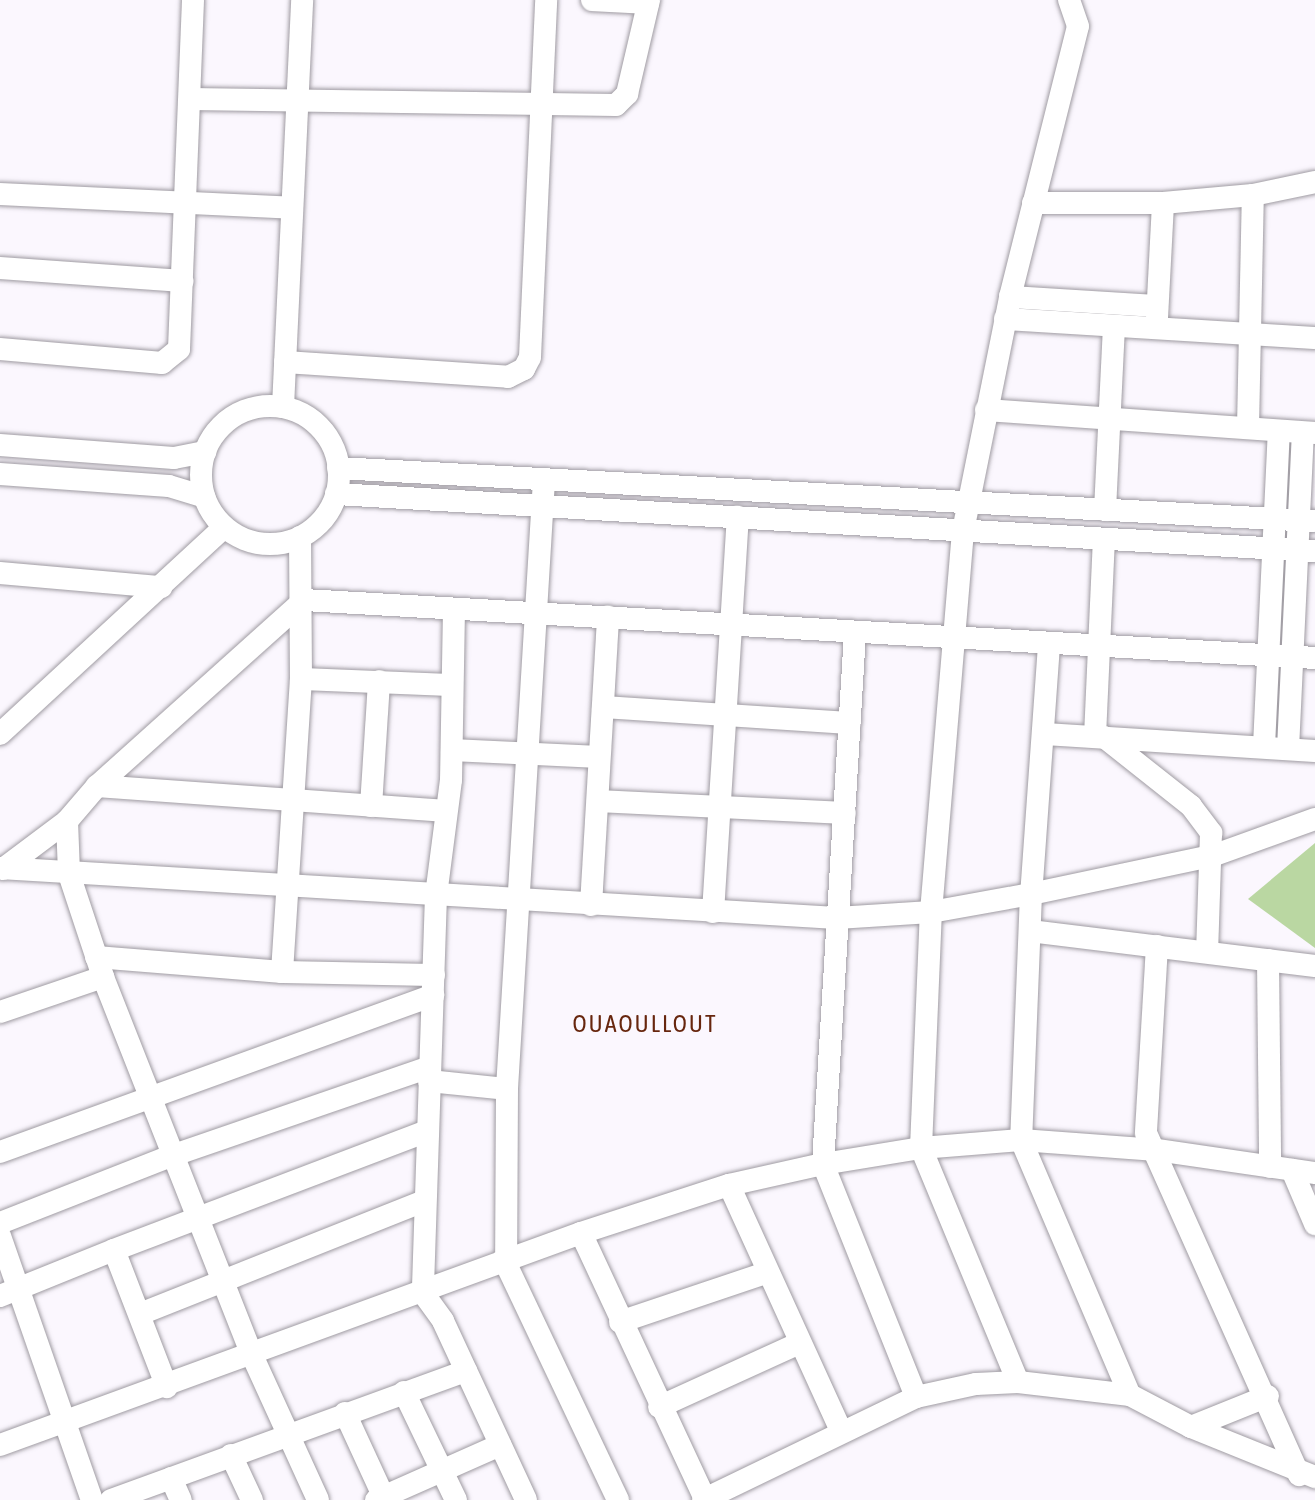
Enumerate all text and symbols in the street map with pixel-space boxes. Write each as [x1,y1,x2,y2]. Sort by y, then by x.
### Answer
district label: OUAOULLOUT [573,1010,717,1038]

